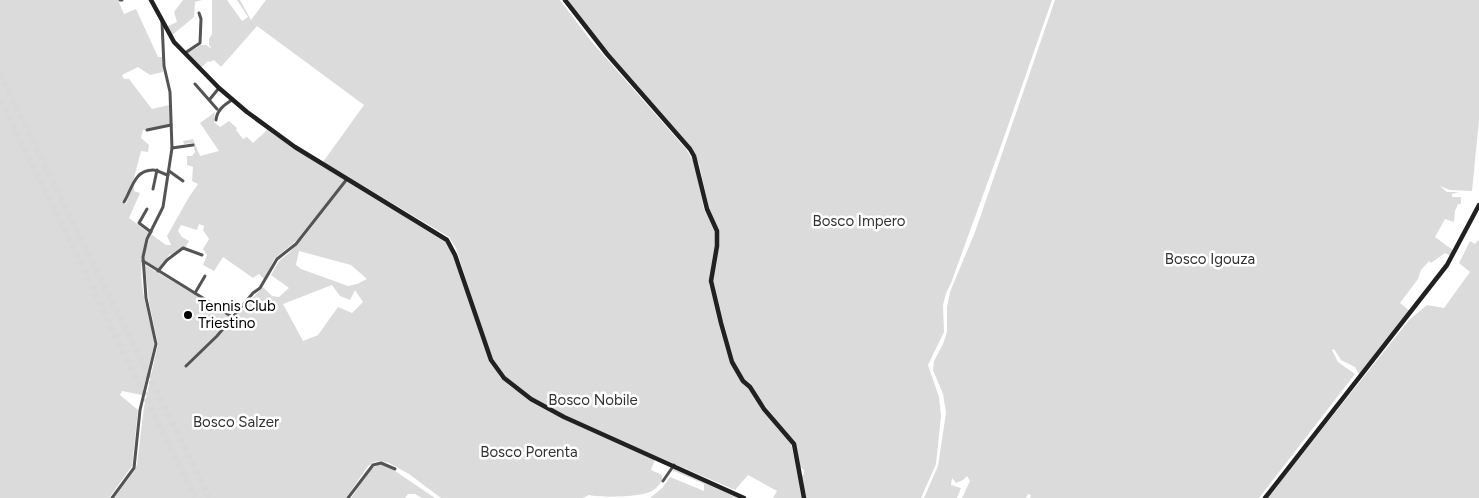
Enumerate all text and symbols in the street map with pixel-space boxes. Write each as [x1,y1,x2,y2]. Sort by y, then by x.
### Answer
park label: Bosco Impero [812,212,906,230]
park label: Bosco Igouza [1165,250,1255,268]
place label: Tennis Club Triestino [198,297,276,332]
marker: Tennis Club Triestino [182,309,194,321]
park label: Bosco Nobile [548,391,638,409]
park label: Bosco Salzer [193,413,279,431]
park label: Bosco Porenta [480,443,578,461]

